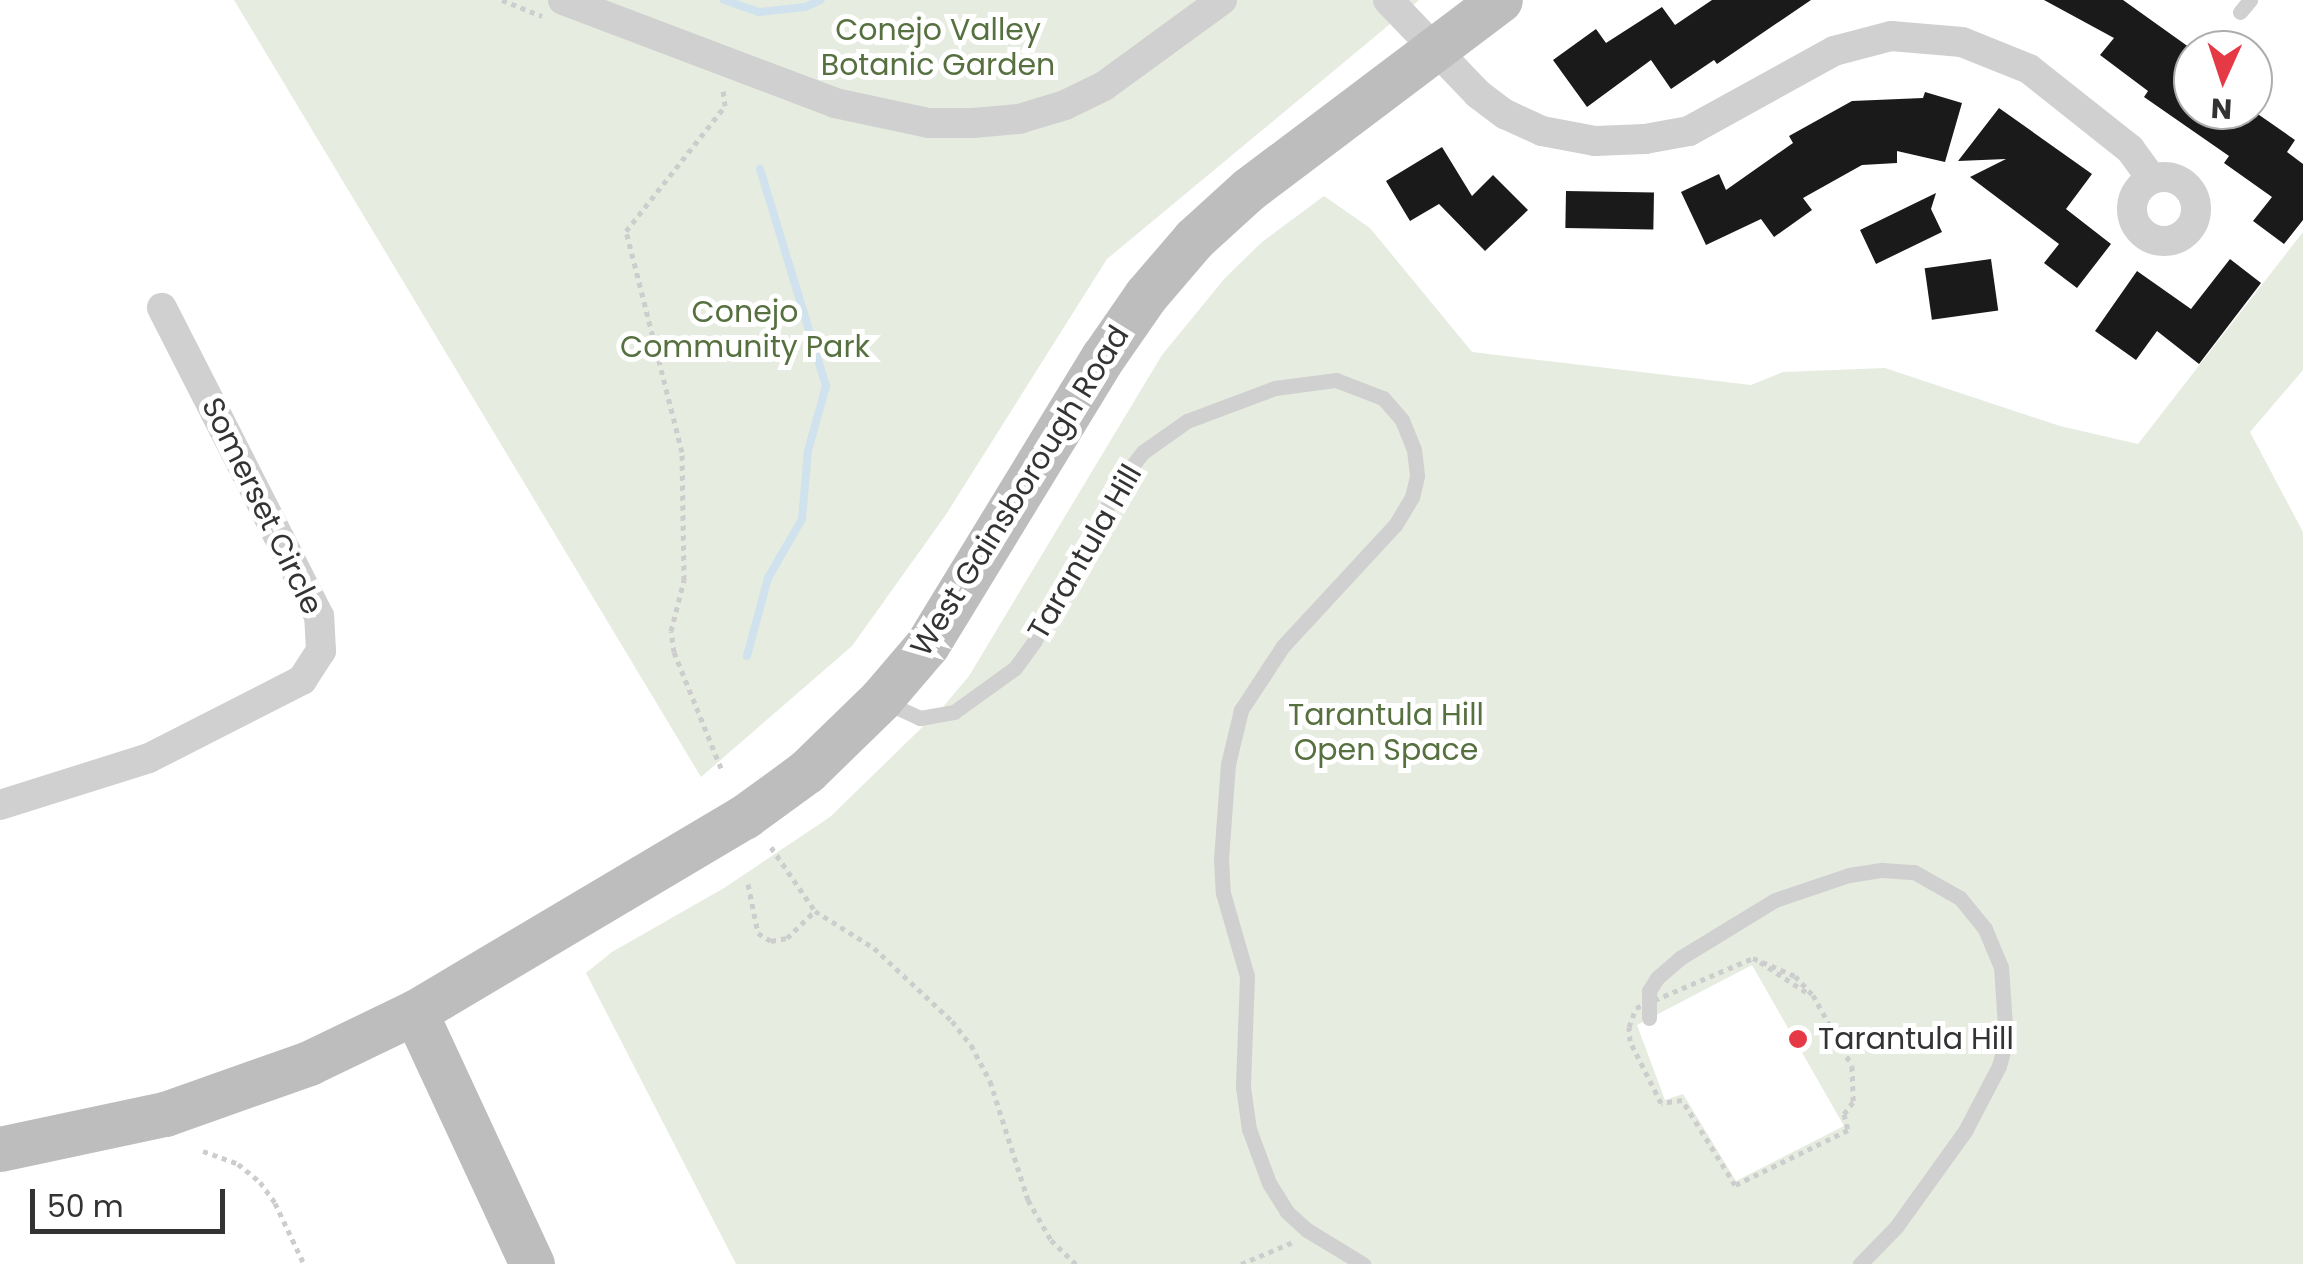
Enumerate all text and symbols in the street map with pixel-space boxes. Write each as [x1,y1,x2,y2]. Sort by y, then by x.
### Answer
park label: Conejo Valley Botanic Garden [821,12,1055,82]
north arrow [2173,30,2273,130]
text: N [2210,88,2233,128]
park label: Conejo Community Park [620,294,870,364]
street label: West Gainsborough Road [903,319,1137,663]
street label: Somerset Circle [194,392,330,620]
street label: Tarantula Hill [1020,458,1150,646]
park label: Tarantula Hill Open Space [1288,697,1484,768]
place label: Tarantula Hill [1818,1021,2014,1057]
marker: Tarantula Hill [1787,1028,1809,1050]
scale bar [35,1169,230,1231]
text: 50 m [47,1185,124,1228]

